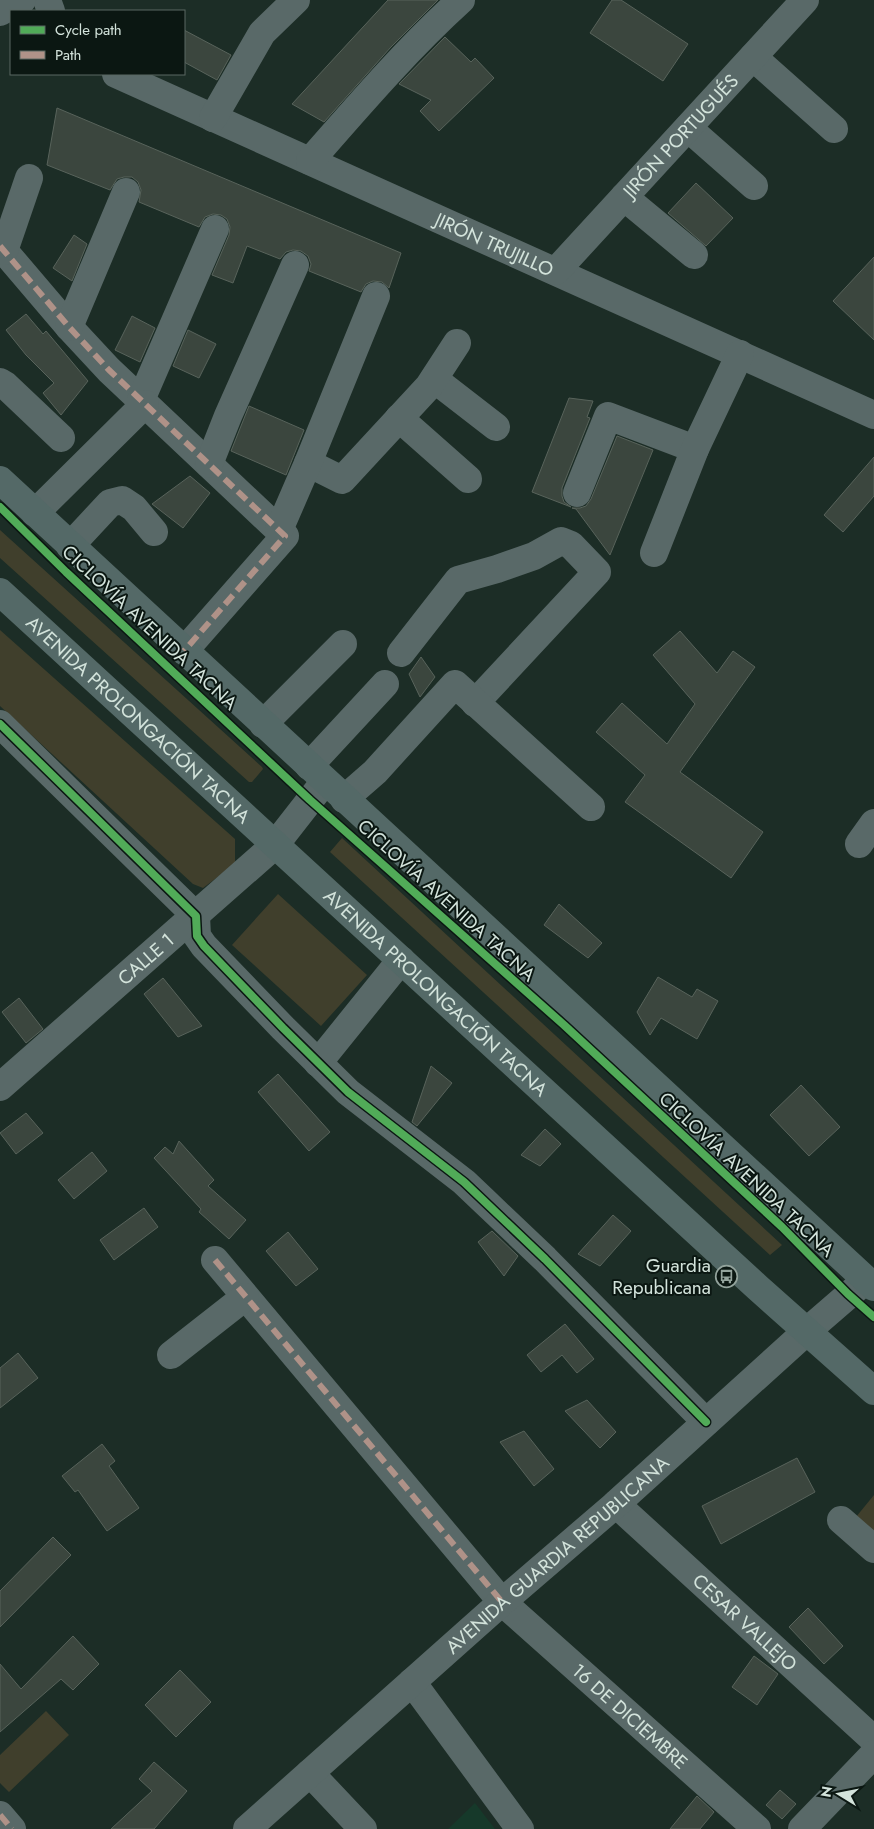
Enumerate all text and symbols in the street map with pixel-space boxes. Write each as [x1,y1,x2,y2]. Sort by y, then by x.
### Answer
legend [10,10,185,75]
text: Cycle path [55,19,122,41]
text: Path [55,44,81,66]
street label: JIRÓN PORTUGUÉS [615,68,745,206]
street label: JIRÓN TRUJILLO [428,205,558,283]
street label: CICLOVÍA AVENIDA TACNA [56,539,244,716]
street label: AVENIDA PROLONGACIÓN TACNA [20,609,257,830]
street label: CICLOVÍA AVENIDA TACNA [352,813,542,988]
street label: AVENIDA PROLONGACIÓN TACNA [318,883,554,1103]
street label: CALLE 1 [112,927,180,992]
street label: CICLOVÍA AVENIDA TACNA [653,1086,841,1263]
place label: Guardia Republicana [612,1252,711,1301]
bus stop icon: Guardia Republicana [715,1264,739,1288]
street label: AVENIDA GUARDIA REPUBLICANA [440,1449,675,1660]
street label: CESAR VALLEJO [687,1568,803,1677]
street label: 16 DE DICIEMBRE [566,1657,694,1775]
north arrow [814,1769,864,1819]
text: N [815,1785,837,1799]

